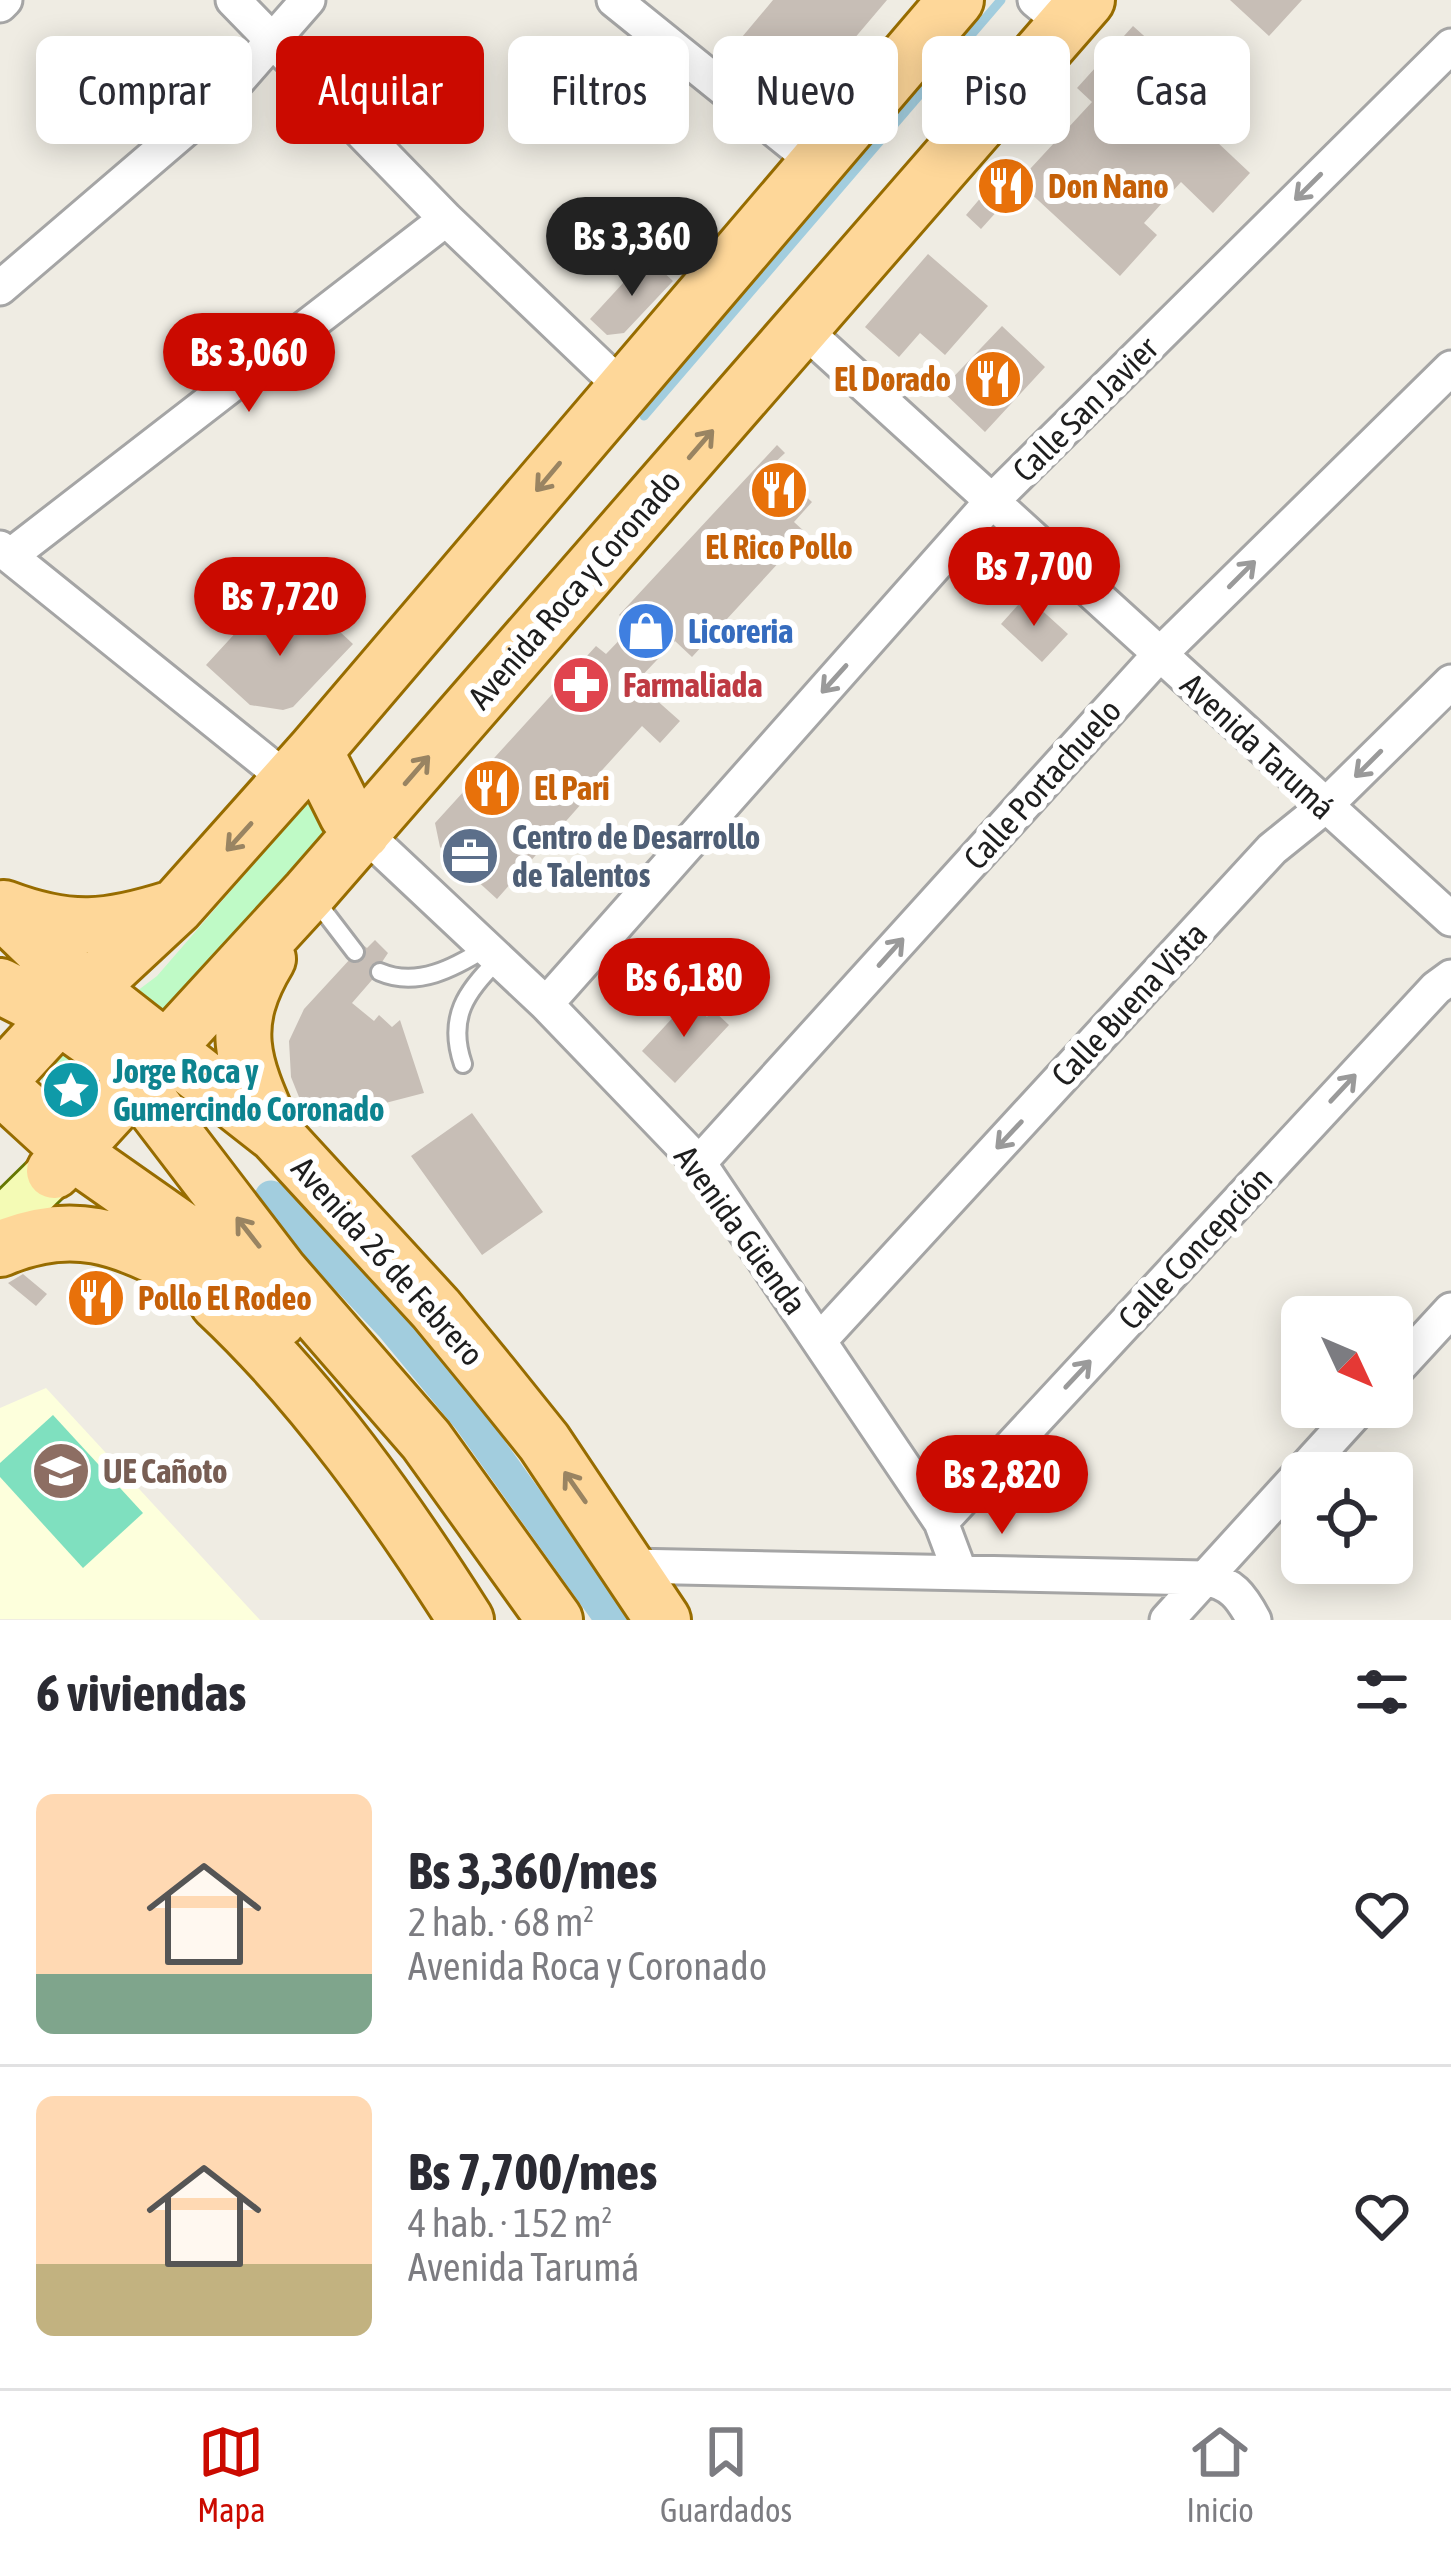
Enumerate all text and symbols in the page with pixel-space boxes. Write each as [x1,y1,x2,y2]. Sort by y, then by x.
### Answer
chip: Comprar [36,36,252,144]
chip: Alquilar [276,36,484,144]
chip: Filtros [508,36,689,144]
chip: Nuevo [713,36,898,144]
chip: Piso [922,36,1070,144]
chip: Casa [1094,36,1250,144]
restaurant icon: Don Nano [975,155,1037,217]
place label: Don Nano [1048,167,1169,205]
one-way arrow [1294,172,1323,201]
pin: Bs 3,360 [508,197,756,299]
text: Bs 3,360 [573,214,691,258]
pin: Bs 3,060 [125,313,373,415]
street label: Calle San Javier [1005,328,1166,489]
text: Bs 3,060 [190,330,308,374]
restaurant icon: El Dorado [962,348,1024,410]
place label: El Dorado [834,360,951,398]
one-way arrow [686,430,714,460]
restaurant icon: El Rico Pollo [748,459,810,521]
one-way arrow [534,461,562,492]
street label: Avenida Roca y Coronado [460,462,688,716]
pin: Bs 7,700 [910,527,1158,629]
place label: El Rico Pollo [705,528,853,566]
text: Bs 7,700 [975,544,1093,588]
pin: Bs 7,720 [156,557,404,659]
one-way arrow [1227,560,1256,588]
text: Bs 7,720 [221,574,339,618]
shop icon: Licoreria [615,600,677,662]
place label: Licoreria [688,612,793,650]
pharmacy icon: Farmaliada [550,654,612,716]
one-way arrow [821,664,848,694]
street label: Avenida Tarumá [1173,665,1343,827]
place label: Farmaliada [623,666,763,704]
street label: Calle Portachuelo [956,691,1128,877]
one-way arrow [1354,750,1383,778]
one-way arrow [403,755,430,786]
restaurant icon: El Pari [461,757,523,819]
place label: El Pari [534,769,610,807]
place label: Centro de Desarrollo de Talentos [512,818,760,894]
one-way arrow [226,821,253,852]
office icon: Centro de Desarrollo de Talentos [439,825,501,887]
street label: Calle Buena Vista [1044,914,1214,1094]
one-way arrow [877,937,904,967]
pin: Bs 6,180 [560,938,808,1040]
text: Bs 6,180 [625,955,743,999]
place label: Jorge Roca y Gumercindo Coronado [112,1052,385,1128]
place icon: Jorge Roca y Gumercindo Coronado [40,1059,102,1121]
one-way arrow [1329,1074,1356,1104]
one-way arrow [996,1119,1023,1149]
street label: Avenida Güenda [667,1138,815,1322]
street label: Avenida 26 de Febrero [284,1149,492,1373]
street label: Calle Concepción [1110,1159,1280,1337]
one-way arrow [235,1216,262,1248]
restaurant icon: Pollo El Rodeo [65,1267,127,1329]
place label: Pollo El Rodeo [138,1279,312,1317]
north arrow [1281,1296,1413,1428]
map controls [1281,1296,1413,1584]
one-way arrow [1063,1360,1091,1390]
pin: Bs 2,820 [878,1435,1126,1537]
school or university icon: UE Cañoto [30,1440,92,1502]
place label: UE Cañoto [103,1452,227,1490]
text: Bs 2,820 [943,1452,1061,1496]
button: locate [1281,1452,1413,1584]
one-way arrow [563,1471,588,1505]
icon: filters [1349,1659,1415,1725]
text: 6 viviendas [36,1663,246,1722]
text: Bs 3,360/mes [408,1841,657,1900]
icon: home [132,1842,276,1986]
icon: heart [1349,1881,1415,1947]
text: 2 hab. · 68 m² [408,1900,594,1944]
text: Avenida Roca y Coronado [408,1944,767,1988]
text: Bs 7,700/mes [408,2142,657,2201]
icon: home [132,2144,276,2288]
icon: heart [1349,2183,1415,2249]
text: 4 hab. · 152 m² [408,2201,613,2245]
text: Avenida Tarumá [408,2245,639,2289]
tab: Mapa [197,2419,266,2529]
tab: Guardados [660,2419,792,2529]
tab: Inicio [1187,2419,1254,2529]

